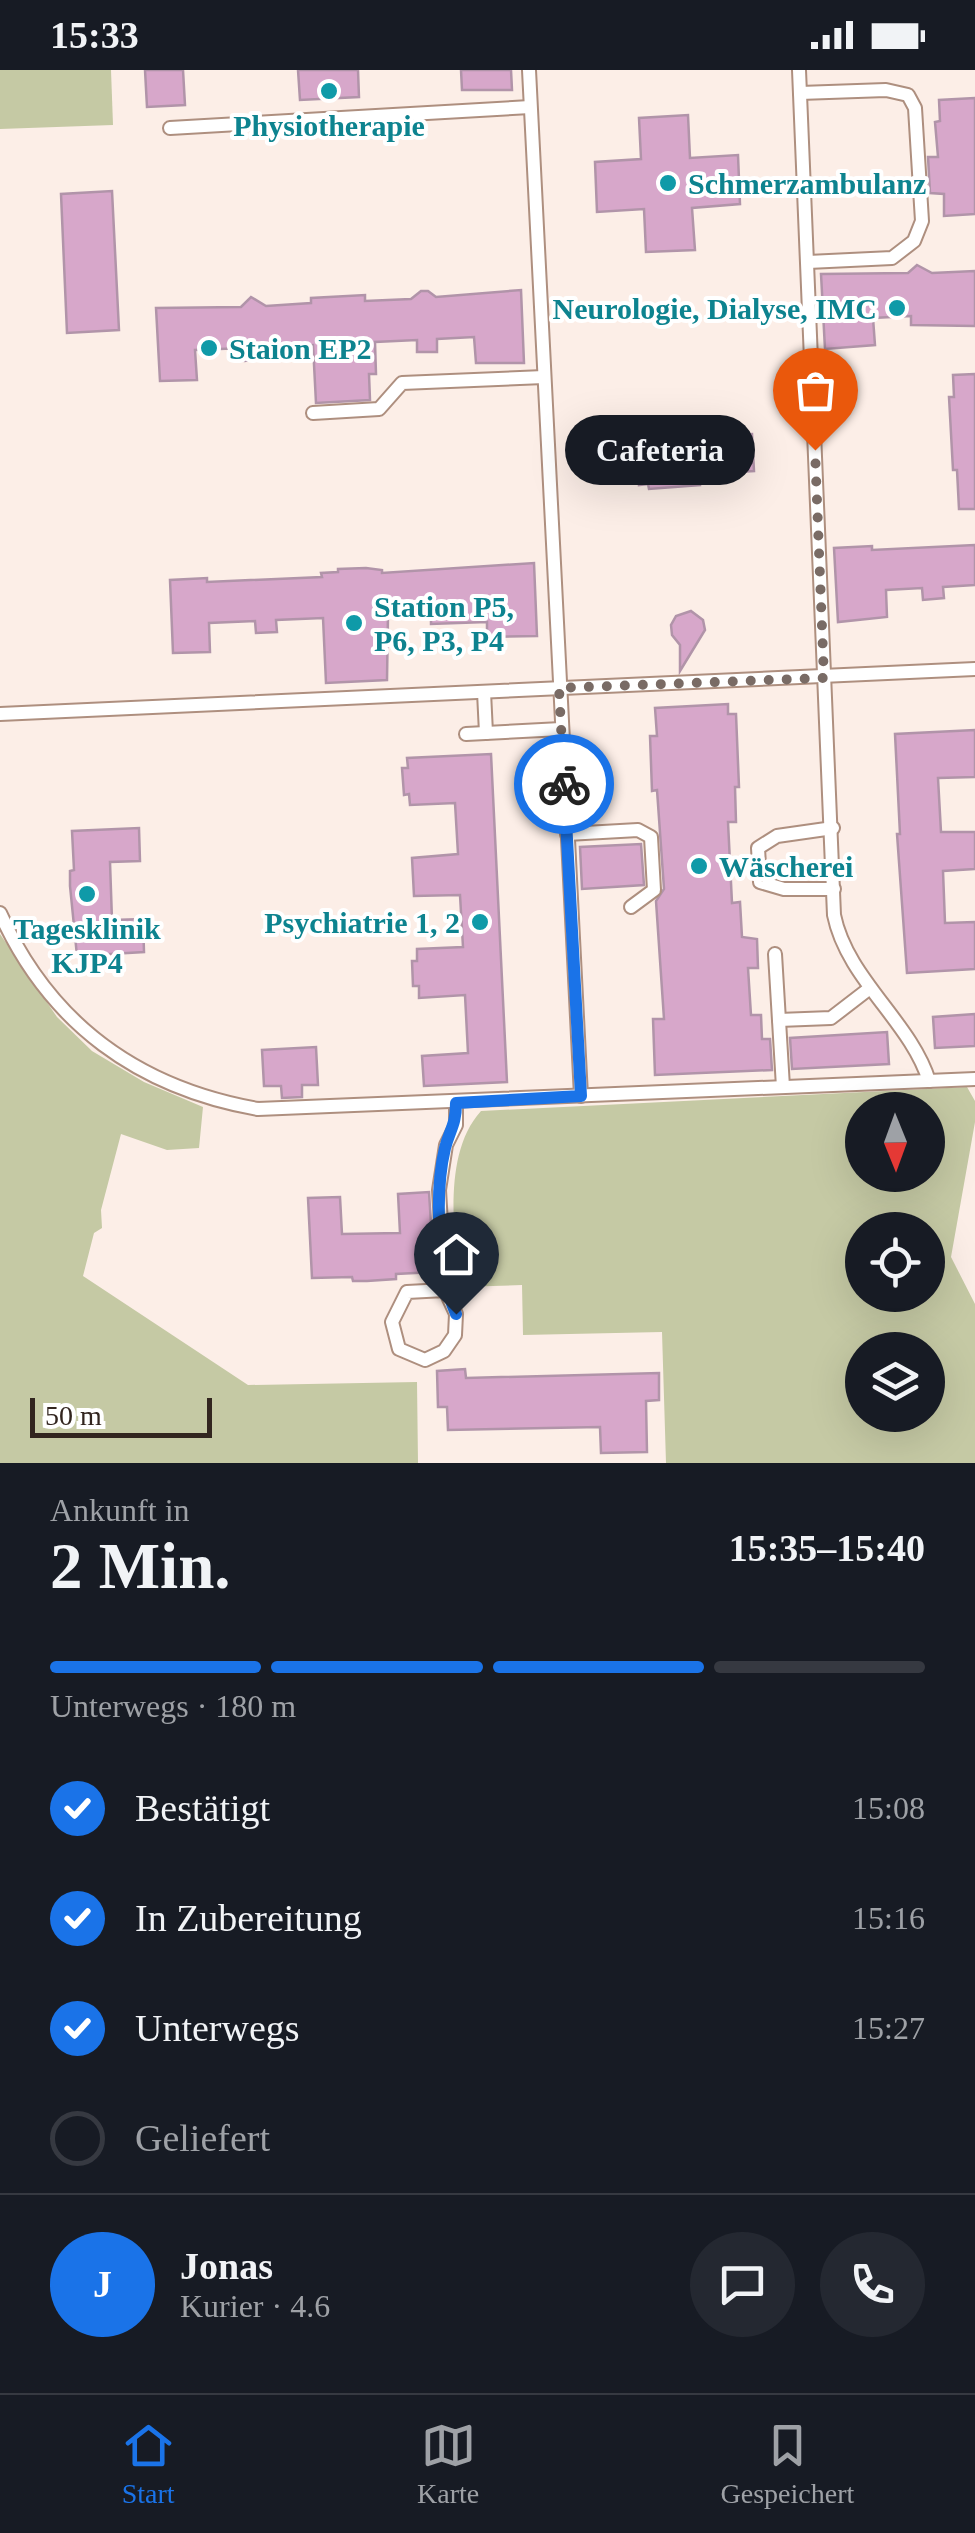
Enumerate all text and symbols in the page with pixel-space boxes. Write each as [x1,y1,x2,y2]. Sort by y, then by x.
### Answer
text: 15:33 [50,14,139,56]
marker: Physiotherapie [318,80,340,102]
place label: Physiotherapie [233,109,425,142]
place label: Schmerzambulanz [688,167,926,200]
marker: Schmerzambulanz [657,172,679,194]
place label: Neurologie, Dialyse, IMC [553,292,877,325]
marker: Neurologie, Dialyse, IMC [886,297,908,319]
place label: Staion EP2 [229,332,372,365]
marker: Staion EP2 [198,337,220,359]
pin [773,348,858,451]
icon: bag [788,363,843,418]
callout: Cafeteria [565,415,755,485]
text: Cafeteria [596,432,724,468]
place label: Station P5, P6, P3, P4 [374,590,514,657]
marker: Station P5, P6, P3, P4 [343,612,365,634]
courier [514,734,614,834]
icon: bike [537,757,592,812]
place label: Wäscherei [719,850,853,883]
marker: Wäscherei [688,855,710,877]
marker: Tagesklinik KJP4 [76,883,98,905]
place label: Psychiatrie 1, 2 [264,906,460,939]
marker: Psychiatrie 1, 2 [469,911,491,933]
place label: Tagesklinik KJP4 [13,912,161,979]
north arrow [845,1092,945,1192]
map controls [845,1092,945,1432]
pin [414,1212,499,1315]
button: locate [845,1212,945,1312]
icon: home [429,1227,484,1282]
button: layers [845,1332,945,1432]
scale bar [30,1393,212,1438]
text: 50 m [45,1400,102,1431]
text: Ankunft in [50,1492,190,1528]
text: 15:35–15:40 [729,1527,925,1569]
text: 2 Min. [50,1530,231,1602]
text: Unterwegs · 180 m [50,1688,296,1724]
icon: check [50,1781,105,1836]
text: Bestätigt [135,1787,270,1829]
text: 15:08 [852,1790,925,1826]
icon: check [50,1891,105,1946]
text: In Zubereitung [135,1897,362,1939]
text: 15:16 [852,1900,925,1936]
icon: check [50,2001,105,2056]
text: Unterwegs [135,2007,300,2049]
text: 15:27 [852,2010,925,2046]
text: Geliefert [135,2117,270,2159]
button: chat [690,2232,795,2337]
button: phone [820,2232,925,2337]
text: Jonas [180,2245,273,2287]
text: J [93,2263,112,2305]
text: Kurier · 4.6 [180,2288,330,2324]
tab: Start [121,2418,176,2510]
tab: Karte [417,2418,479,2510]
tab: Gespeichert [721,2418,854,2510]

